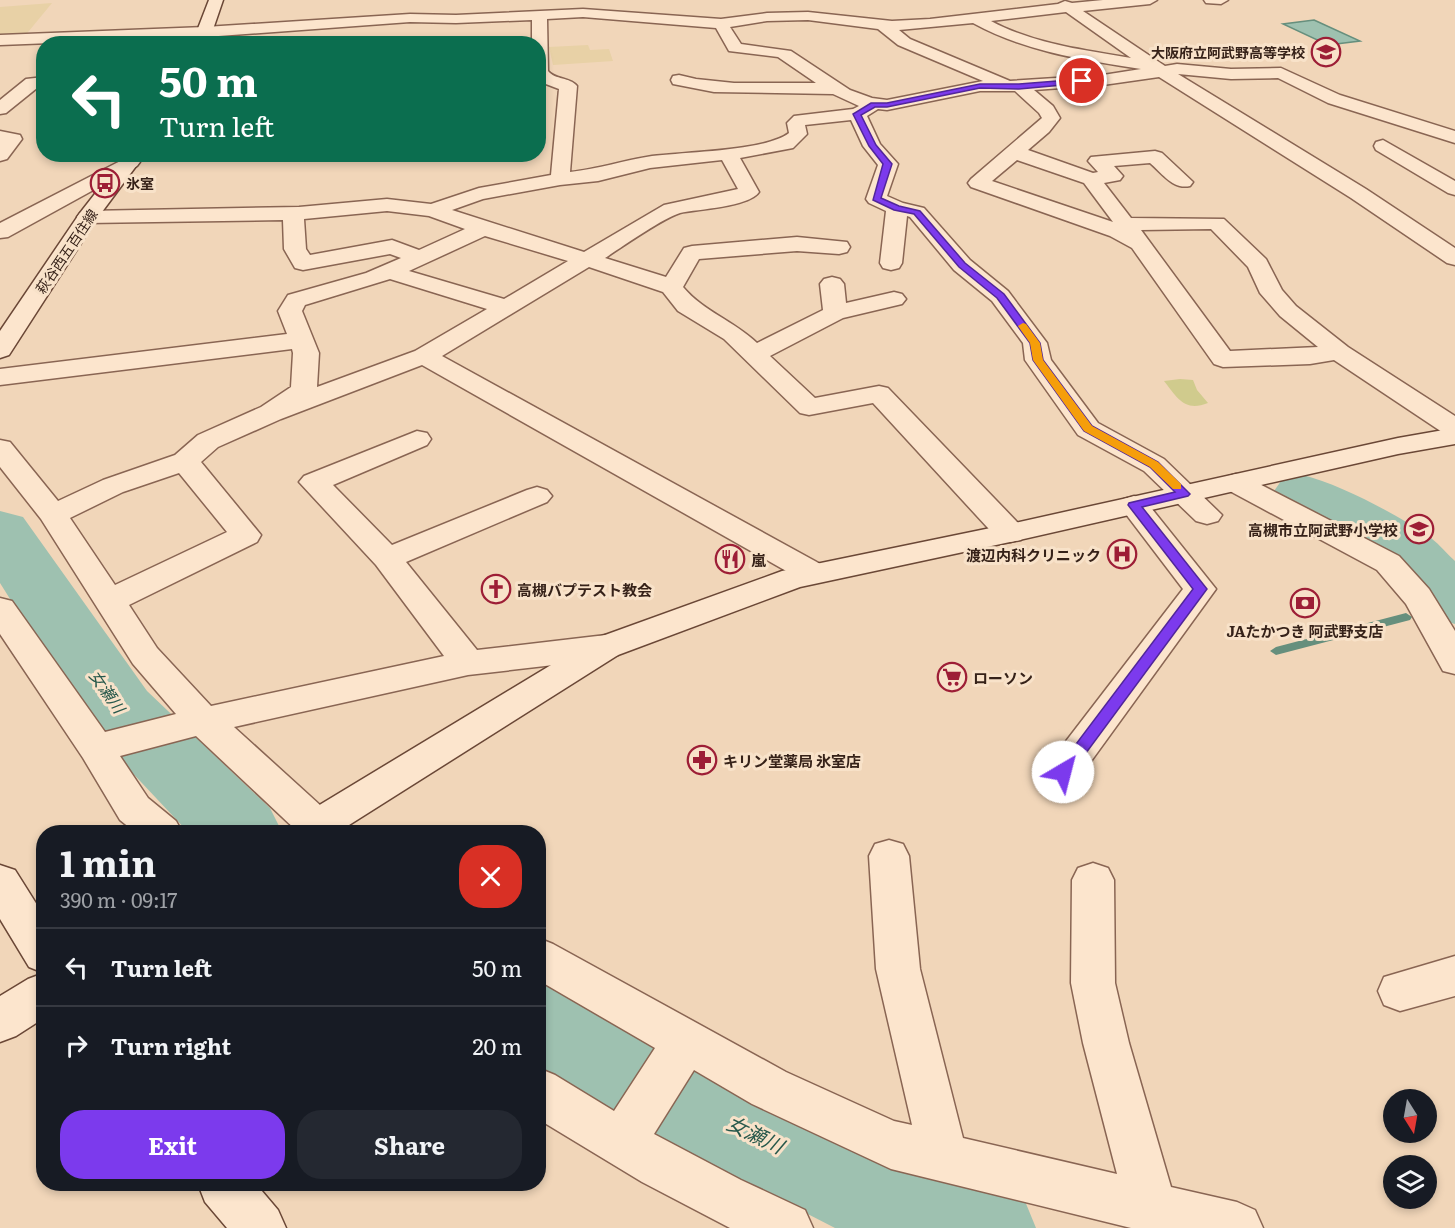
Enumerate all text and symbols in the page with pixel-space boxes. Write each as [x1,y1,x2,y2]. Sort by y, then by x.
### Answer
school or university icon: 大阪府立阿武野高等学校 [1310,36,1342,68]
place label: 大阪府立阿武野高等学校 [1151,42,1305,62]
text: 50 m [159,48,258,110]
pin [1056,55,1107,106]
icon: left [60,60,138,138]
icon: arrive [1065,64,1098,97]
text: Turn left [159,105,274,145]
bus stop icon: 氷室 [89,167,121,199]
place label: 氷室 [126,173,154,193]
street label: 萩谷西五百住線 [30,205,102,297]
school or university icon: 高槻市立阿武野小学校 [1403,513,1435,545]
place label: 高槻市立阿武野小学校 [1248,518,1398,541]
hospital icon: 渡辺内科クリニック [1106,538,1138,570]
restaurant icon: 嵐 [714,543,746,575]
place label: 渡辺内科クリニック [966,543,1101,566]
place label: 嵐 [751,548,766,571]
church icon: 高槻バプテスト教会 [480,573,512,605]
place label: 高槻バプテスト教会 [517,578,652,601]
bank icon: JAたかつき 阿武野支店 [1289,587,1321,619]
place label: JAたかつき 阿武野支店 [1226,619,1384,642]
supermarket icon: ローソン [936,661,968,693]
water label: 女瀬川 [84,664,133,719]
place label: ローソン [973,666,1033,689]
position arrow [1031,740,1095,804]
pharmacy icon: キリン堂薬局 氷室店 [686,744,718,776]
place label: キリン堂薬局 氷室店 [723,749,861,772]
text: 1 min [60,835,156,888]
button: close [459,845,522,908]
text: 390 m · 09:17 [60,884,177,914]
icon: left [60,951,93,984]
text: Turn left [111,951,212,984]
text: 50 m [472,951,522,984]
icon: right [60,1029,93,1062]
text: Turn right [111,1029,231,1062]
text: 20 m [472,1029,522,1062]
north arrow [1383,1089,1437,1143]
map controls [1383,1089,1437,1209]
water label: 女瀬川 [722,1106,791,1161]
button: Exit [60,1110,285,1179]
button: Share [297,1110,522,1179]
button: layers [1383,1155,1437,1209]

